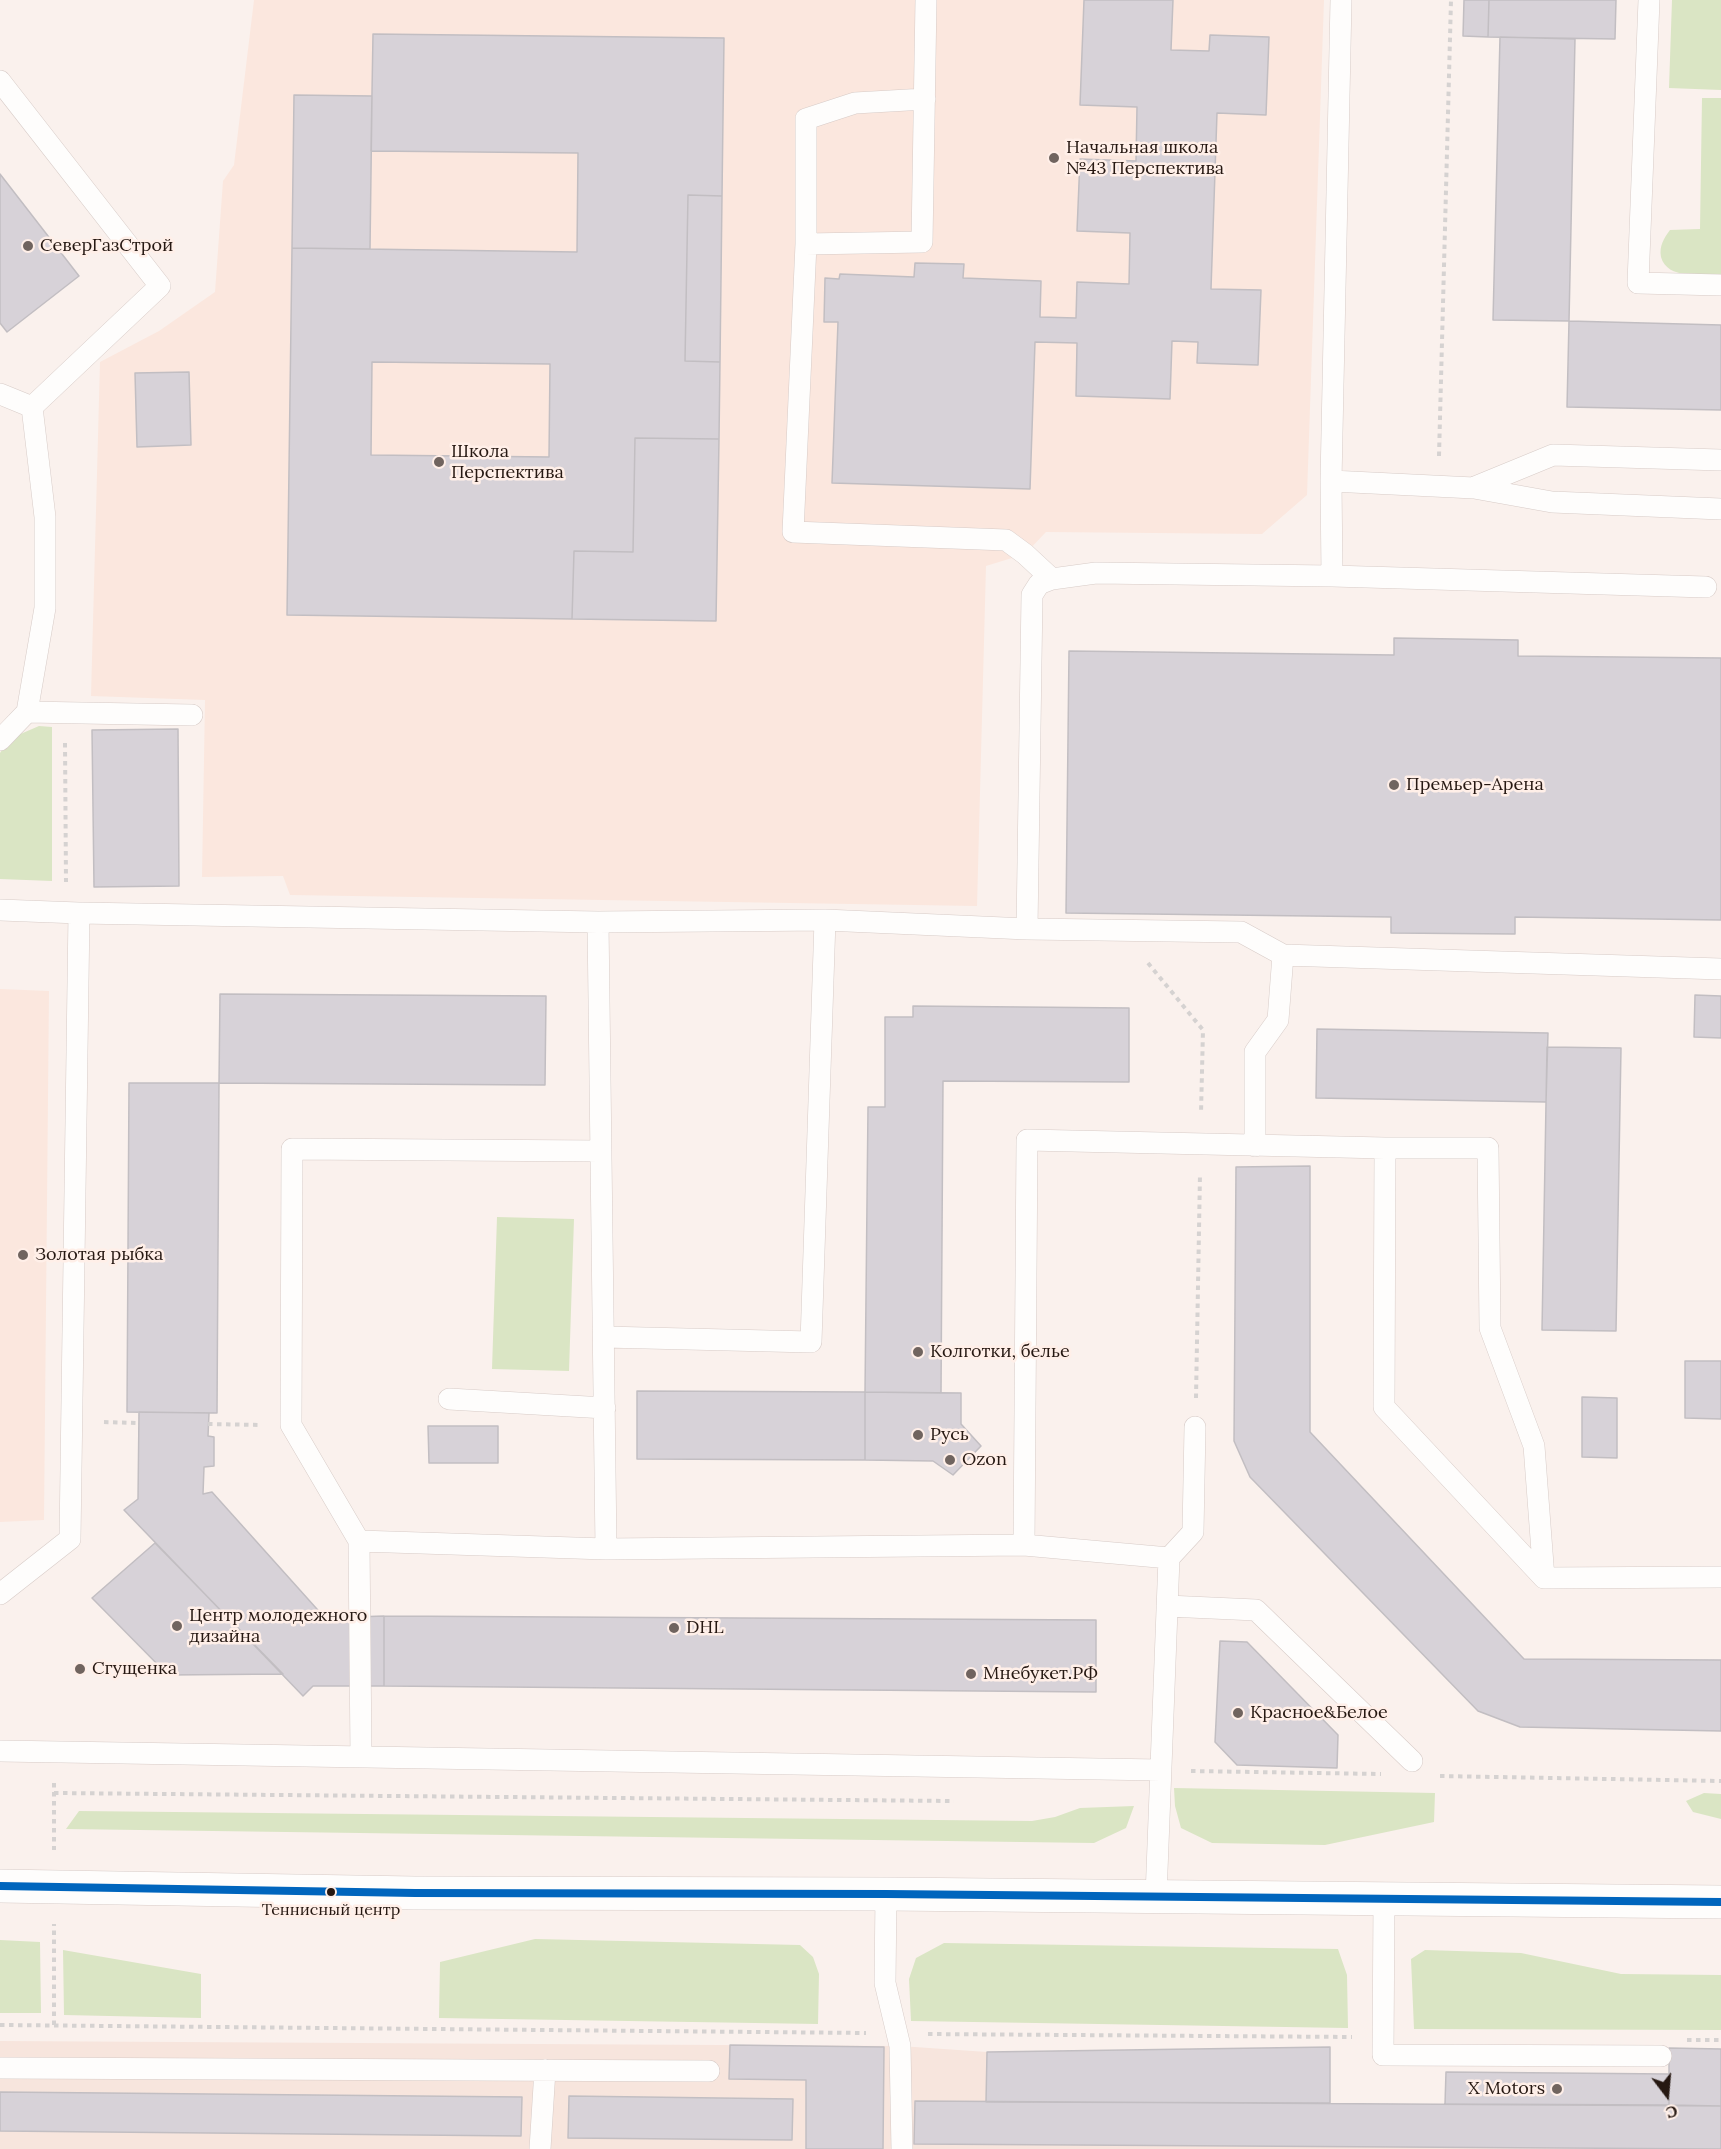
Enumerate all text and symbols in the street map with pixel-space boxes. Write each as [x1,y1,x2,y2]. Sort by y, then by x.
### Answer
place label: Начальная школа №43 Перспектива [1066,137,1224,180]
marker: Начальная школа №43 Перспектива [1047,151,1061,165]
place label: СеверГазСтрой [40,235,173,257]
marker: СеверГазСтрой [21,239,35,253]
place label: Школа Перспектива [451,441,564,484]
marker: Школа Перспектива [432,455,446,469]
place label: Премьер-Арена [1406,774,1544,796]
marker: Премьер-Арена [1387,778,1401,792]
place label: Золотая рыбка [35,1244,163,1266]
marker: Золотая рыбка [16,1248,30,1262]
place label: Колготки, белье [930,1341,1070,1363]
marker: Колготки, белье [911,1345,925,1359]
place label: Русь [930,1424,969,1446]
marker: Русь [911,1428,925,1442]
place label: Ozon [962,1449,1007,1471]
marker: Ozon [943,1453,957,1467]
place label: Центр молодежного дизайна [189,1605,367,1648]
place label: DHL [686,1617,724,1639]
marker: Центр молодежного дизайна [170,1619,184,1633]
marker: DHL [667,1621,681,1635]
place label: Сгущенка [92,1658,177,1680]
marker: Сгущенка [73,1662,87,1676]
place label: Мнебукет.РФ [983,1663,1098,1685]
marker: Мнебукет.РФ [964,1667,978,1681]
place label: Красное&Белое [1250,1702,1388,1724]
marker: Красное&Белое [1231,1706,1245,1720]
marker: Теннисный центр [325,1886,337,1898]
place label: Теннисный центр [262,1900,400,1920]
north arrow [1637,2065,1697,2125]
place label: X Motors [1468,2078,1545,2100]
marker: X Motors [1550,2082,1564,2096]
text: С [1664,2101,1680,2123]

